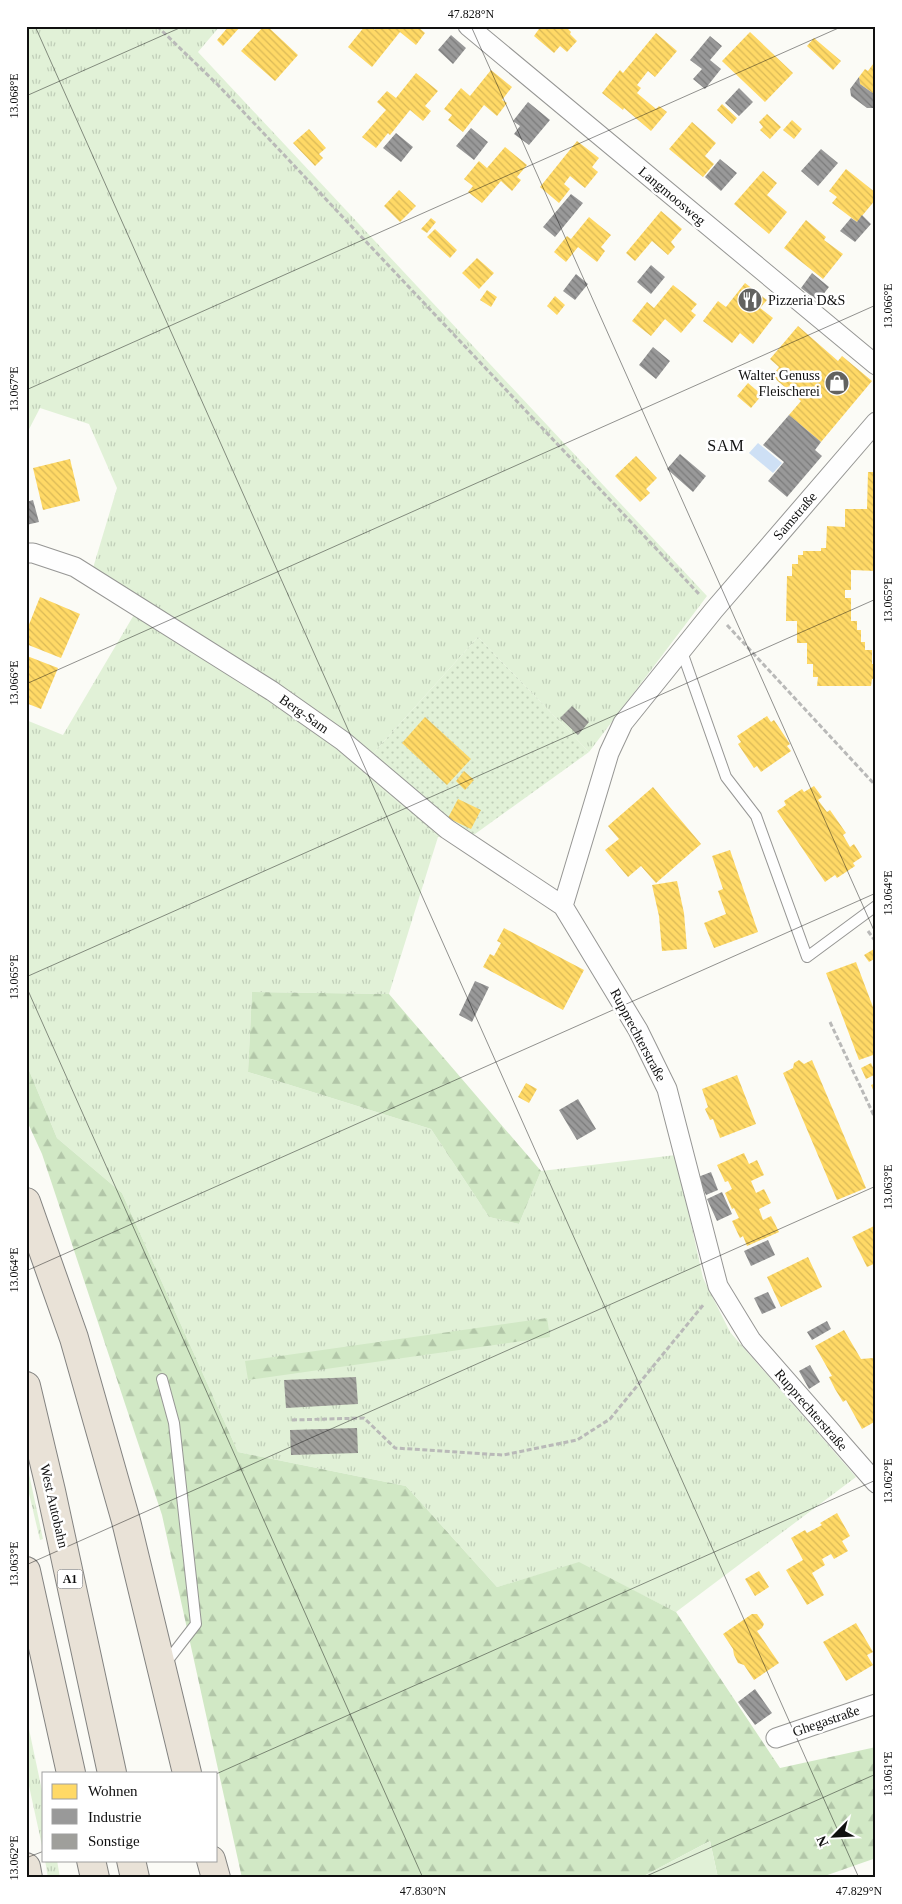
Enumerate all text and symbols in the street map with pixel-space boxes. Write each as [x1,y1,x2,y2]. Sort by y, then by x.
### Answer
text: 47.828°N [448,7,495,21]
text: 13.068°E [7,73,21,119]
street label: Langmoosweg [636,164,708,228]
text: 13.066°E [881,283,895,329]
restaurant icon: Pizzeria D&S [737,287,763,313]
place label: Pizzeria D&S [768,293,845,308]
text: 13.067°E [7,366,21,412]
place label: Walter Genuss Fleischerei [738,368,820,399]
shop icon: Walter Genuss Fleischerei [824,370,850,396]
district label: SAM [707,437,745,454]
street label: Samstraße [770,489,820,543]
text: 13.065°E [881,577,895,623]
text: 13.066°E [7,660,21,706]
street label: Berg-Sam [277,692,332,736]
text: 13.064°E [881,870,895,916]
text: 13.065°E [7,954,21,1000]
street label: Rupprechterstraße [607,986,669,1084]
text: 13.063°E [881,1164,895,1210]
text: 13.064°E [7,1247,21,1293]
street label: Rupprechterstraße [772,1366,850,1454]
text: 13.062°E [881,1458,895,1504]
street label: West Autobahn [37,1463,71,1549]
text: 13.063°E [7,1541,21,1587]
road number: A1 [58,1570,82,1588]
street label: Ghegastraße [790,1703,862,1739]
text: 13.061°E [881,1751,895,1797]
legend [42,1772,218,1862]
text: Wohnen [88,1783,138,1799]
text: Industrie [88,1809,142,1825]
north arrow [810,1812,860,1862]
text: Sonstige [88,1833,140,1849]
text: N [814,1833,831,1849]
text: 13.062°E [7,1835,21,1881]
text: 47.830°N [400,1884,447,1898]
text: 47.829°N [836,1884,883,1898]

